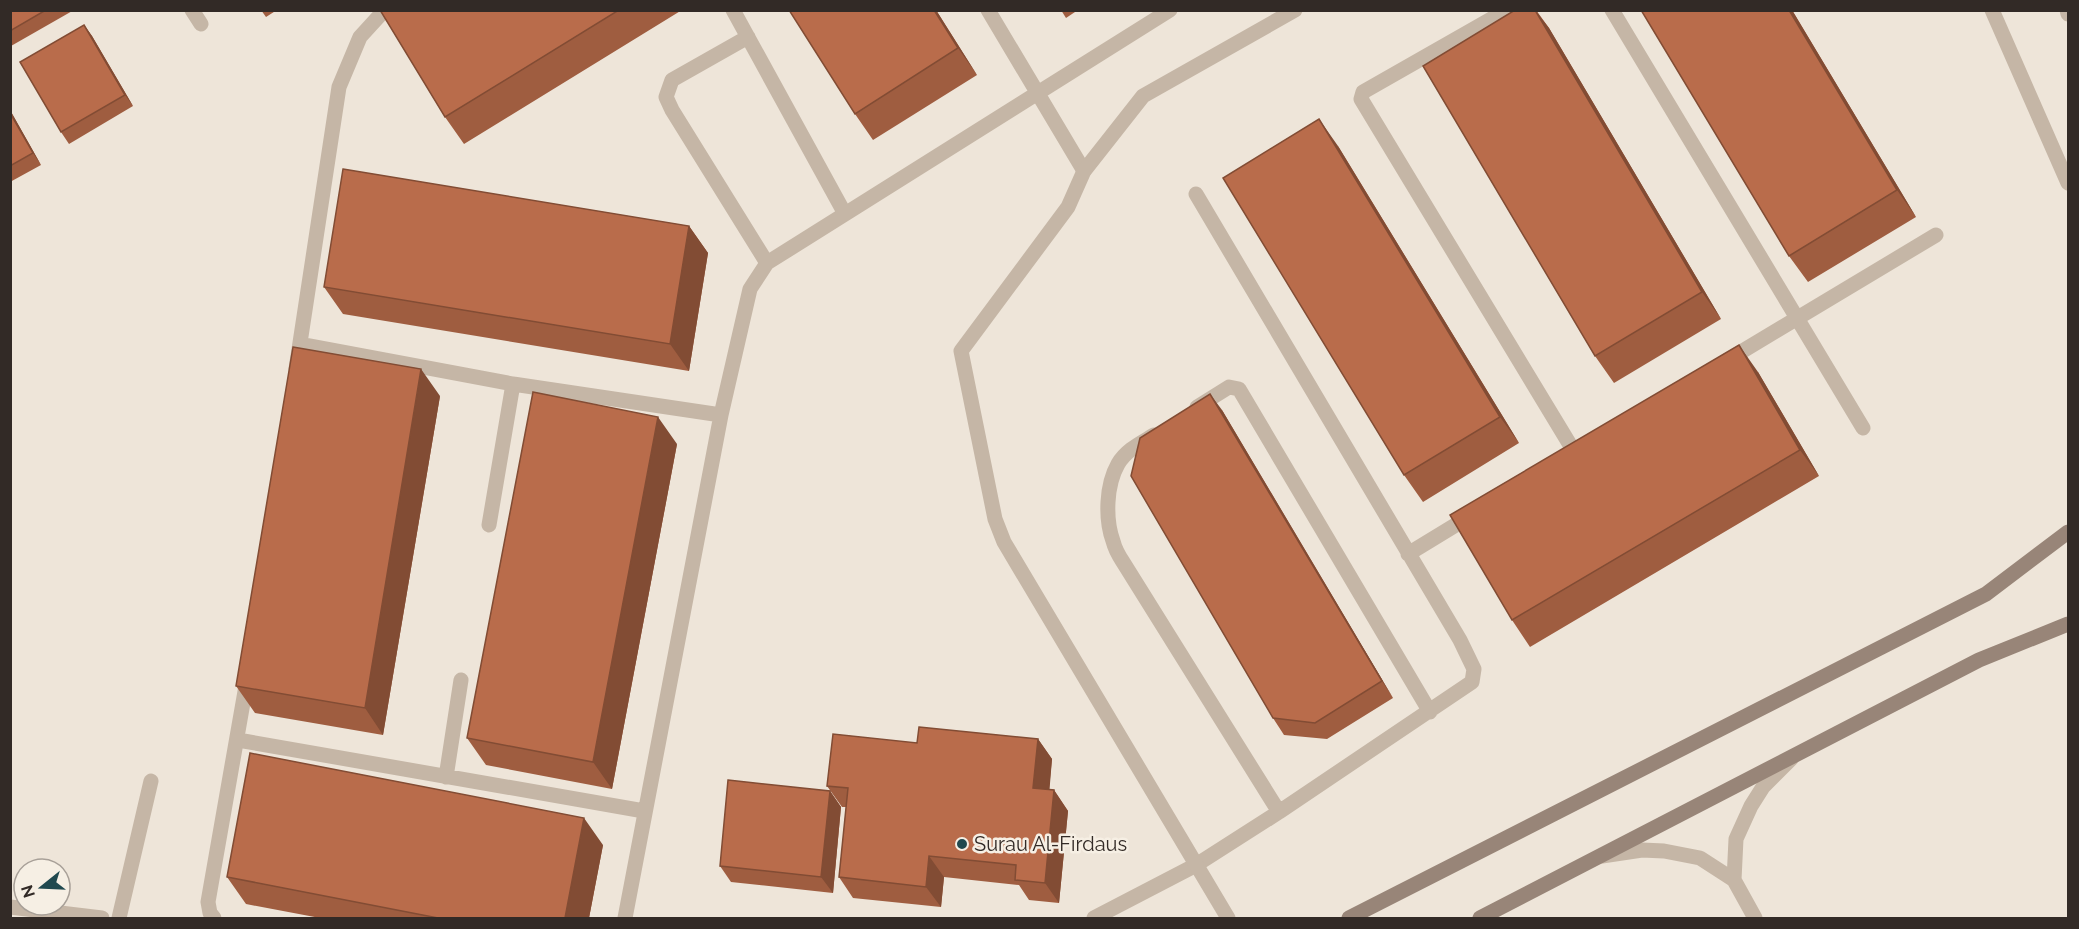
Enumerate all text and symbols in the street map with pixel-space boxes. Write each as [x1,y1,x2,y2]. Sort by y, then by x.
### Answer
place label: Surau Al-Firdaus [974,832,1127,856]
marker: Surau Al-Firdaus [955,837,969,851]
north arrow [12,857,72,917]
text: N [17,883,39,900]

